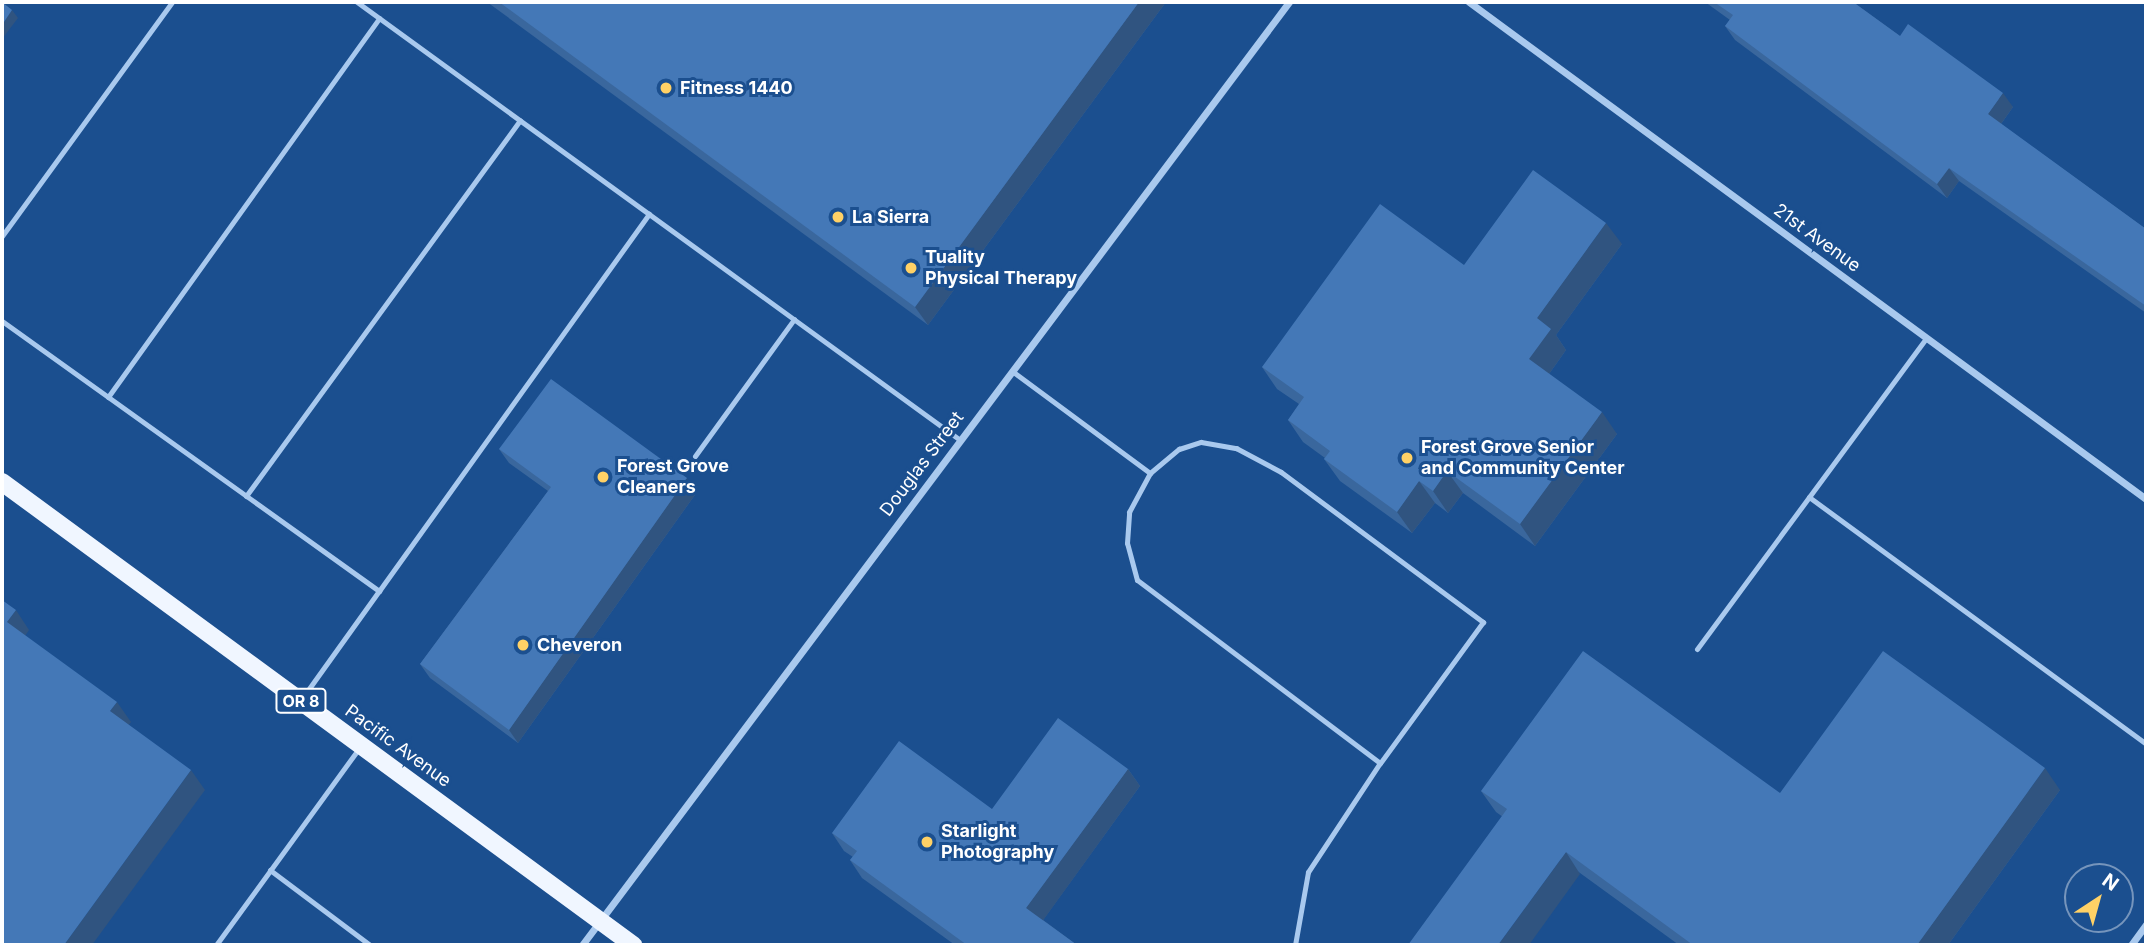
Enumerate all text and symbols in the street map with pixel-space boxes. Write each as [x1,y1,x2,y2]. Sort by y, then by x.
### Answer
place label: Fitness 1440 [680,77,793,99]
marker: Fitness 1440 [658,80,674,96]
street label: 21st Avenue [1769,199,1865,277]
place label: La Sierra [852,206,929,228]
marker: La Sierra [830,209,846,225]
place label: Tuality Physical Therapy [925,247,1077,290]
marker: Tuality Physical Therapy [903,260,919,276]
street label: Douglas Street [876,407,968,521]
place label: Forest Grove Senior and Community Center [1421,437,1625,480]
marker: Forest Grove Senior and Community Center [1399,450,1415,466]
place label: Forest Grove Cleaners [617,456,729,498]
marker: Forest Grove Cleaners [595,469,611,485]
place label: Cheveron [537,634,622,656]
marker: Cheveron [515,637,531,653]
road number: OR 8 [275,688,327,714]
street label: Pacific Avenue [341,700,455,792]
place label: Starlight Photography [941,821,1054,864]
marker: Starlight Photography [919,834,935,850]
north arrow [2064,863,2134,933]
text: N [2098,869,2123,896]

